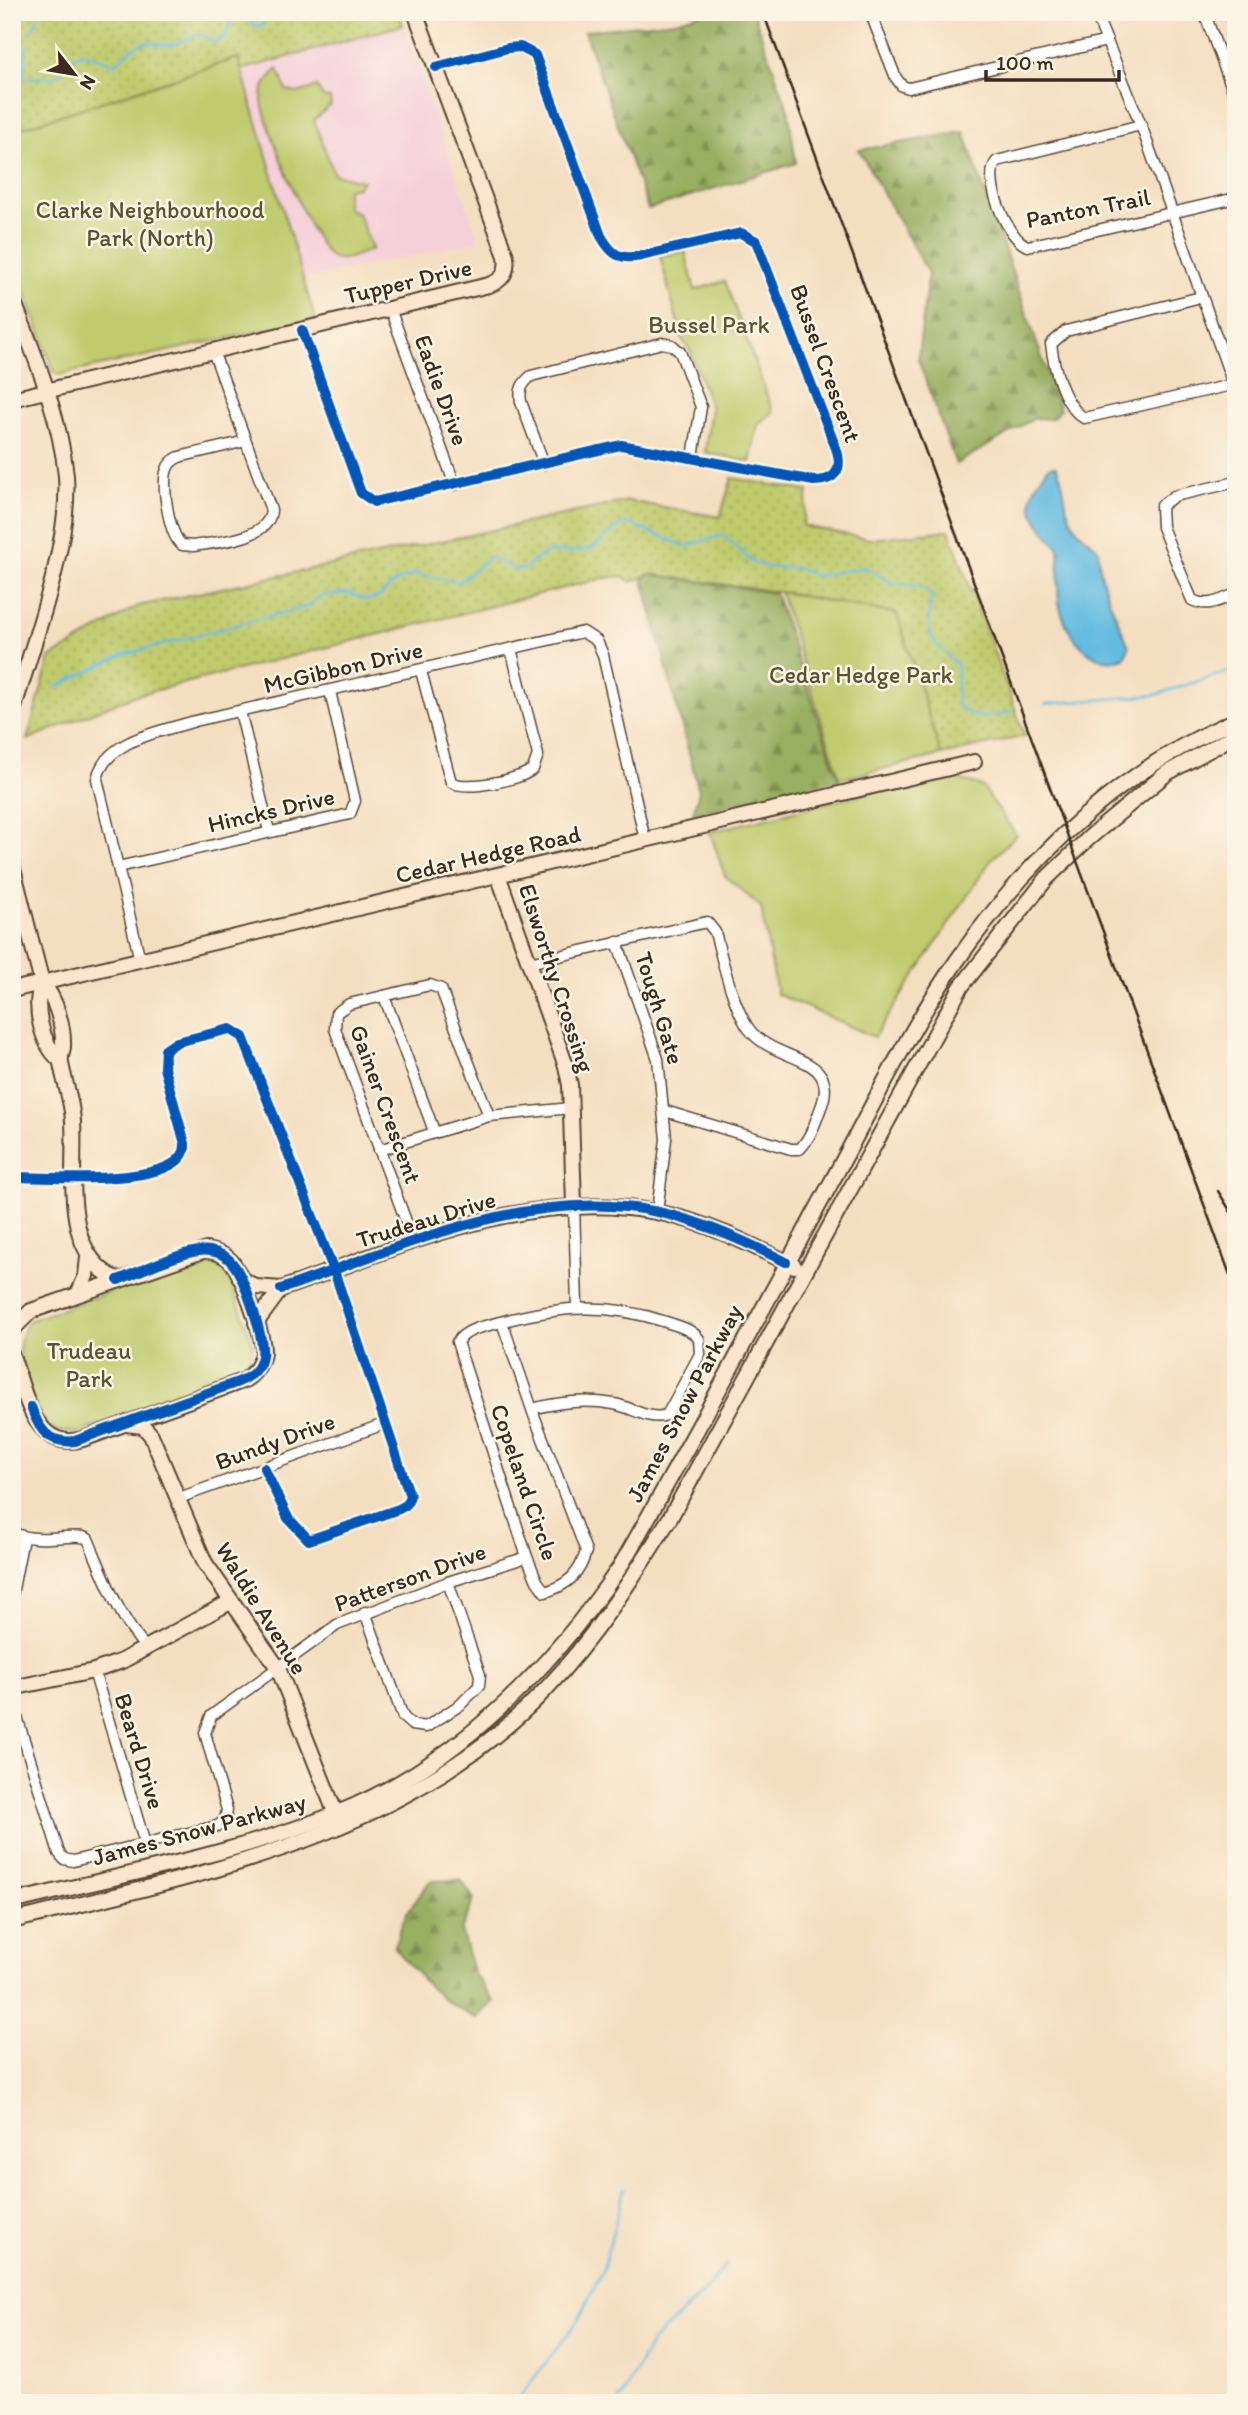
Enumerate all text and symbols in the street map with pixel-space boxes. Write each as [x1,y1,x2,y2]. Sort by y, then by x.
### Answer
north arrow [38,38,108,108]
scale bar [986,38,1118,82]
text: 100 m [996,50,1054,75]
text: N [75,71,101,94]
street label: Panton Trail [1023,182,1153,234]
park label: Clarke Neighbourhood Park (North) [36,195,264,252]
street label: Tupper Drive [341,252,475,310]
street label: Bussel Crescent [784,280,868,446]
park label: Bussel Park [648,310,770,339]
street label: Eadie Drive [409,331,475,449]
street label: McGibbon Drive [261,635,425,699]
park label: Cedar Hedge Park [769,660,954,689]
street label: Hincks Drive [205,781,337,839]
street label: Cedar Hedge Road [393,819,584,889]
street label: Elsworthy Crossing [513,880,601,1077]
street label: Tough Gate [629,948,691,1068]
street label: Gainer Crescent [344,1021,428,1187]
street label: Trudeau Drive [353,1184,499,1254]
street label: James Snow Parkway [620,1299,748,1507]
park label: Trudeau Park [47,1336,131,1393]
street label: Copeland Circle [485,1400,565,1564]
street label: Bundy Drive [211,1406,339,1476]
street label: Waldie Avenue [210,1536,314,1680]
street label: Patterson Drive [330,1536,490,1618]
street label: Beard Drive [109,1689,171,1813]
street label: James Snow Parkway [89,1787,309,1871]

